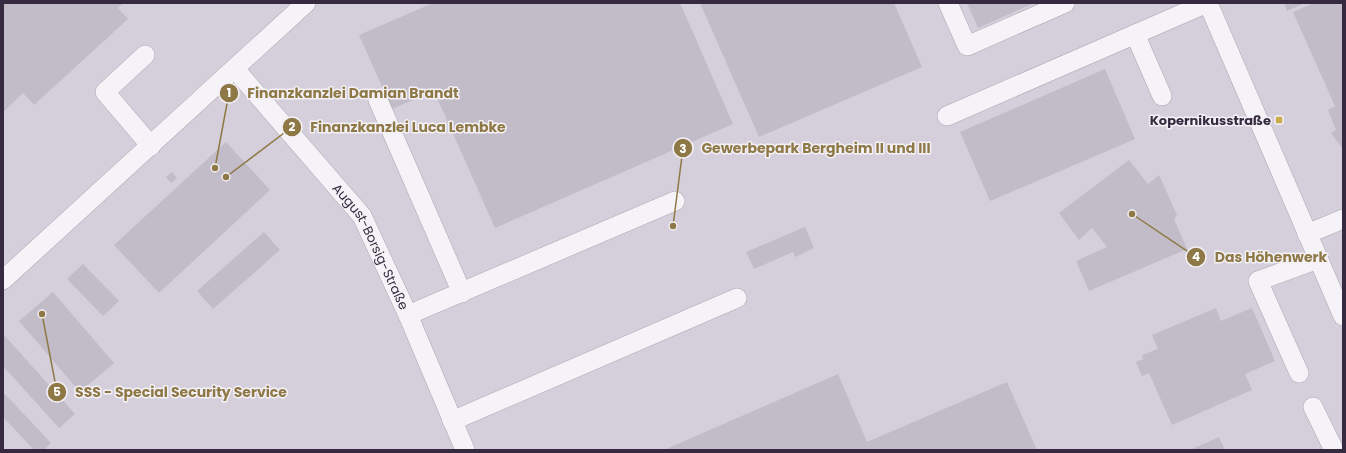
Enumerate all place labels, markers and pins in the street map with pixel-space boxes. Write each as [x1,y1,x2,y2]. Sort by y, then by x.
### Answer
callout: Finanzkanzlei Damian Brandt [219,80,467,106]
place label: Kopernikusstraße [1150,111,1271,130]
callout: Finanzkanzlei Luca Lembke [282,114,514,140]
marker: Kopernikusstraße [1274,115,1284,125]
callout: Gewerbepark Bergheim II und III [673,135,938,161]
callout: Das Höhenwerk [1186,244,1335,270]
callout: SSS - Special Security Service [47,379,295,405]

